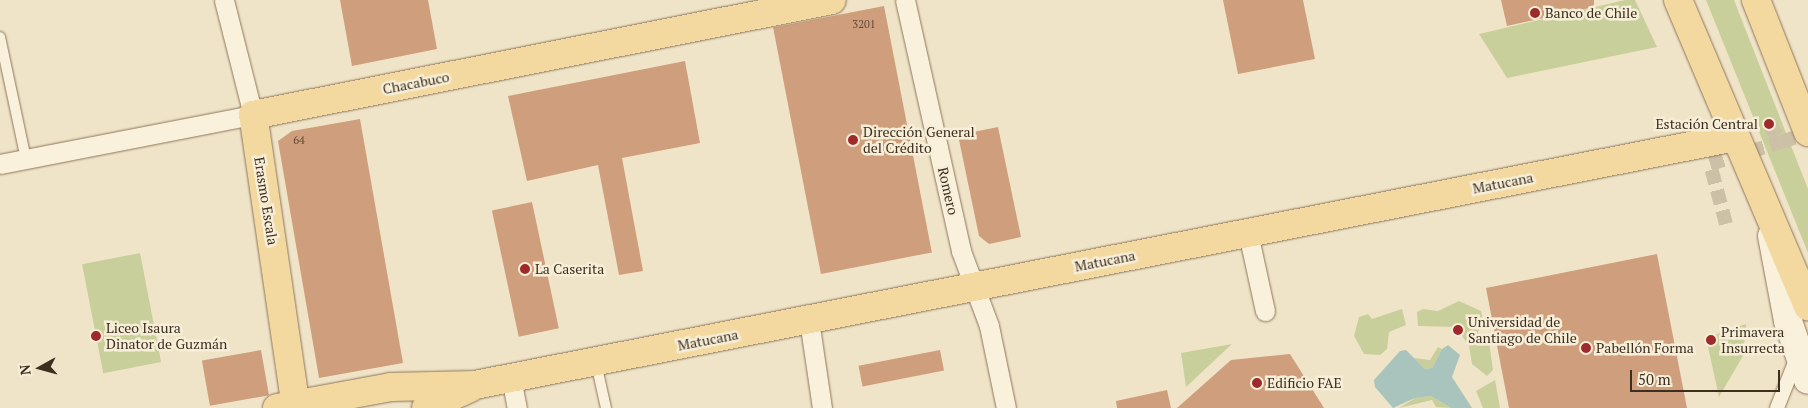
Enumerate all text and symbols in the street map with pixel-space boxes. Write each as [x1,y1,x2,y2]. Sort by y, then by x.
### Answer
place label: Banco de Chile [1545,5,1637,21]
marker: Banco de Chile [1529,7,1541,19]
house number: 3201 [852,17,876,31]
street label: Chacabuco [381,68,451,98]
place label: Estación Central [1655,116,1758,132]
marker: Estación Central [1762,117,1776,131]
place label: Dirección General del Crédito [863,124,975,156]
house number: 64 [293,133,305,147]
marker: Dirección General del Crédito [847,134,859,146]
street label: Erasmo Escala [251,156,281,246]
street label: Romero [934,165,962,217]
street label: Matucana [1471,169,1535,197]
street label: Matucana [1073,247,1137,275]
place label: La Caserita [535,261,604,277]
marker: La Caserita [519,263,531,275]
place label: Universidad de Santiago de Chile [1468,314,1577,347]
place label: Liceo Isaura Dinator de Guzmán [106,320,227,352]
marker: Universidad de Santiago de Chile [1452,324,1464,336]
place label: Primavera Insurrecta [1721,324,1785,357]
street label: Matucana [676,326,740,354]
marker: Liceo Isaura Dinator de Guzmán [90,330,102,342]
marker: Primavera Insurrecta [1705,334,1717,346]
place label: Pabellón Forma [1596,340,1694,356]
marker: Pabellón Forma [1580,342,1592,354]
north arrow [15,343,65,393]
scale bar [1633,360,1783,392]
text: N [15,363,35,376]
text: 50 m [1638,369,1671,389]
place label: Edificio FAE [1267,375,1342,391]
marker: Edificio FAE [1251,377,1263,389]

